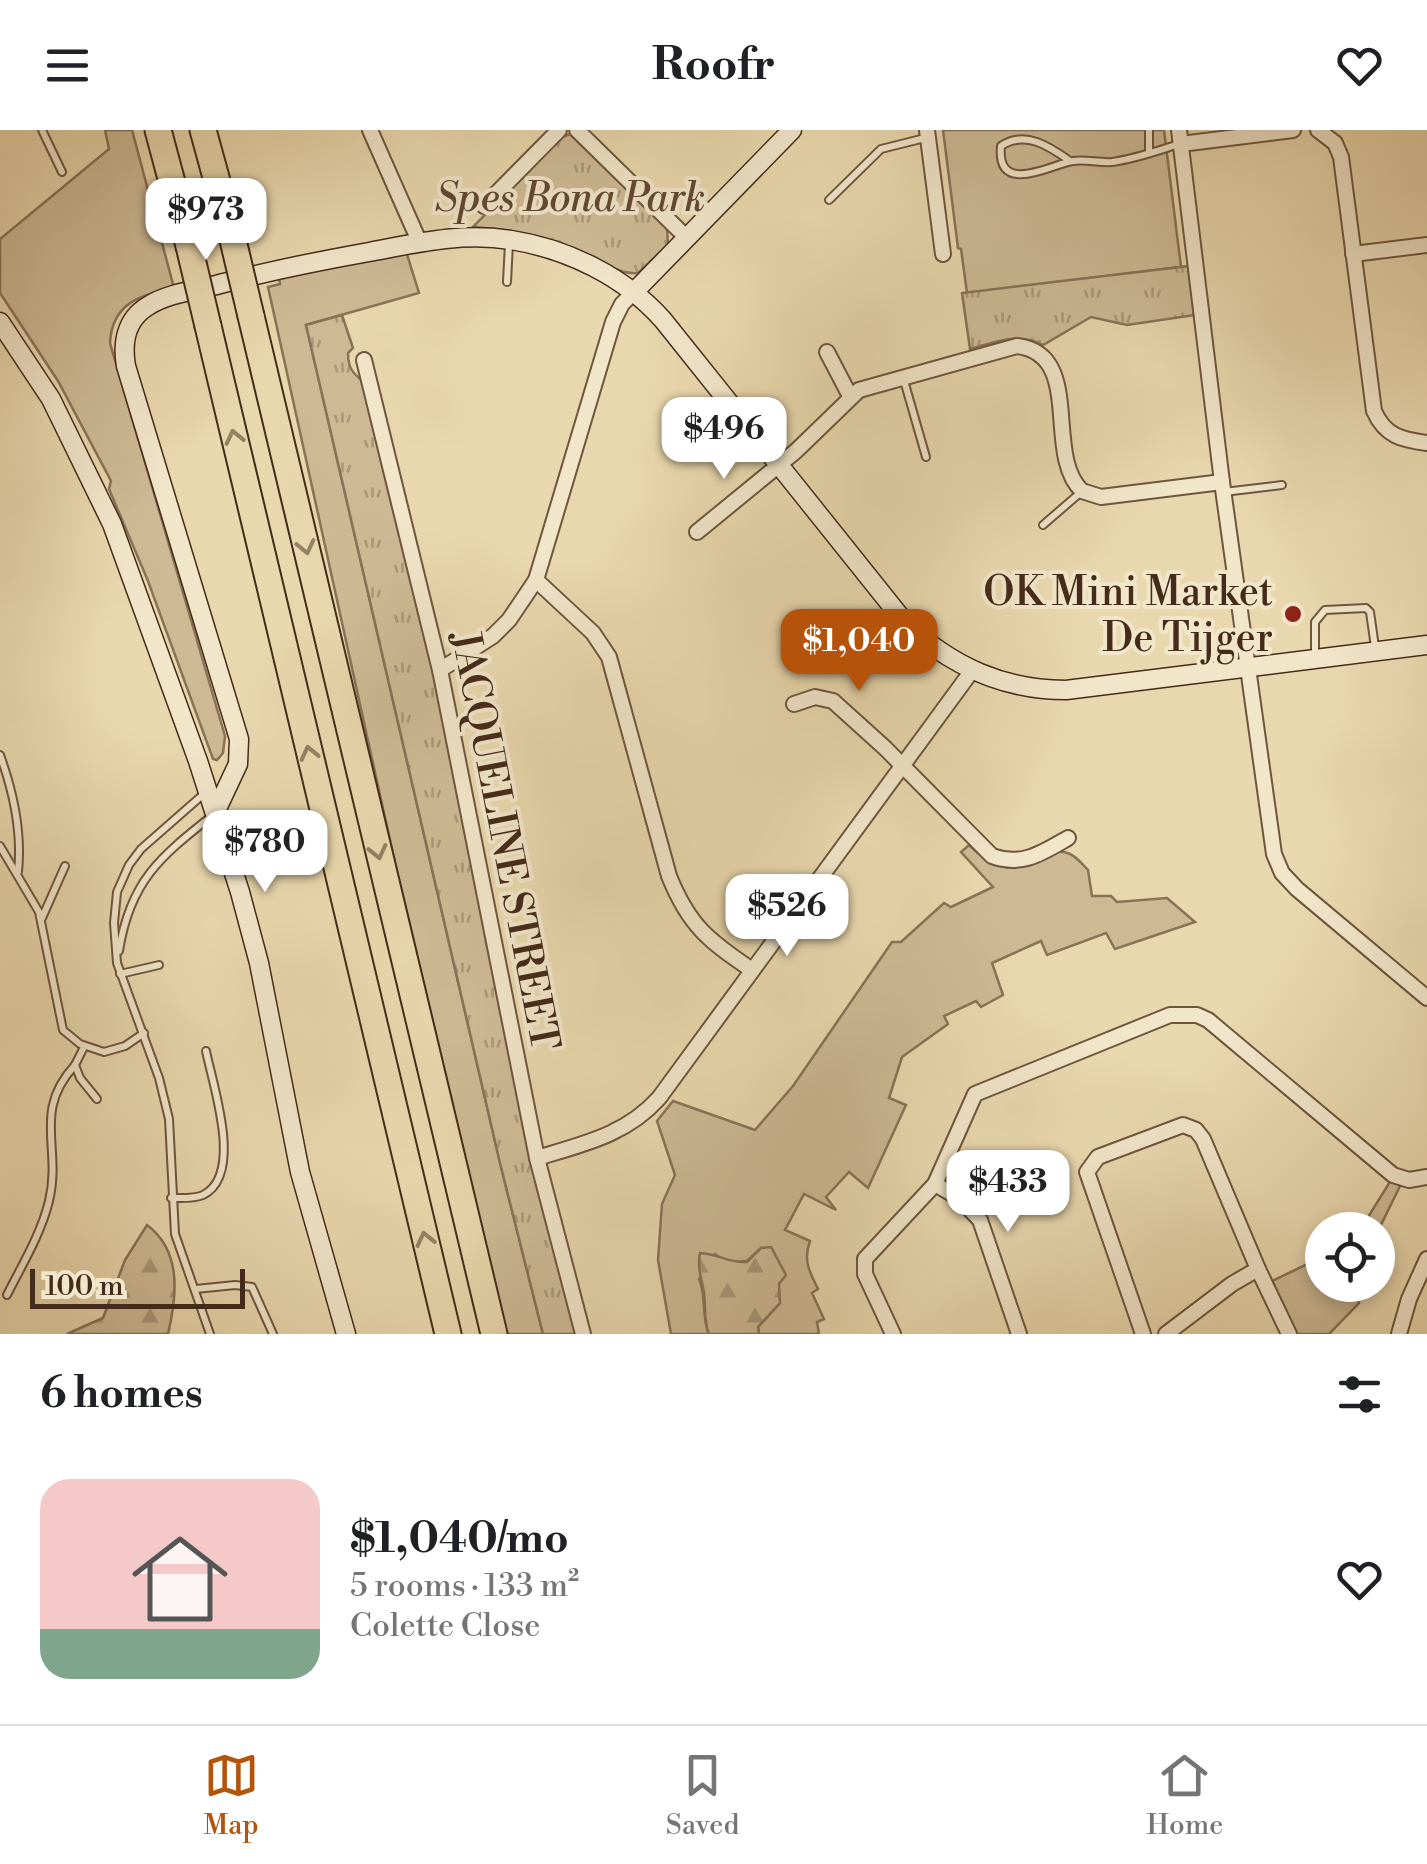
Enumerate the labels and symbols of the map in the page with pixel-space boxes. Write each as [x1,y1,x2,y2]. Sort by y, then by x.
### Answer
park label: Spes Bona Park [435,174,705,224]
pin: $973 [147,178,265,263]
pin: $496 [665,397,783,482]
one-way arrow [225,429,246,446]
one-way arrow [294,538,315,555]
place label: OK Mini Market De Tijger [983,568,1273,665]
marker: OK Mini Market De Tijger [1282,603,1304,625]
pin: $1,040 [778,609,940,694]
street label: JACQUELINE STREET [439,626,569,1055]
one-way arrow [300,745,321,762]
pin: $780 [206,810,324,895]
one-way arrow [367,843,388,860]
pin: $526 [728,874,846,959]
pin: $433 [949,1150,1067,1235]
one-way arrow [416,1231,437,1248]
scale bar [30,1264,245,1308]

